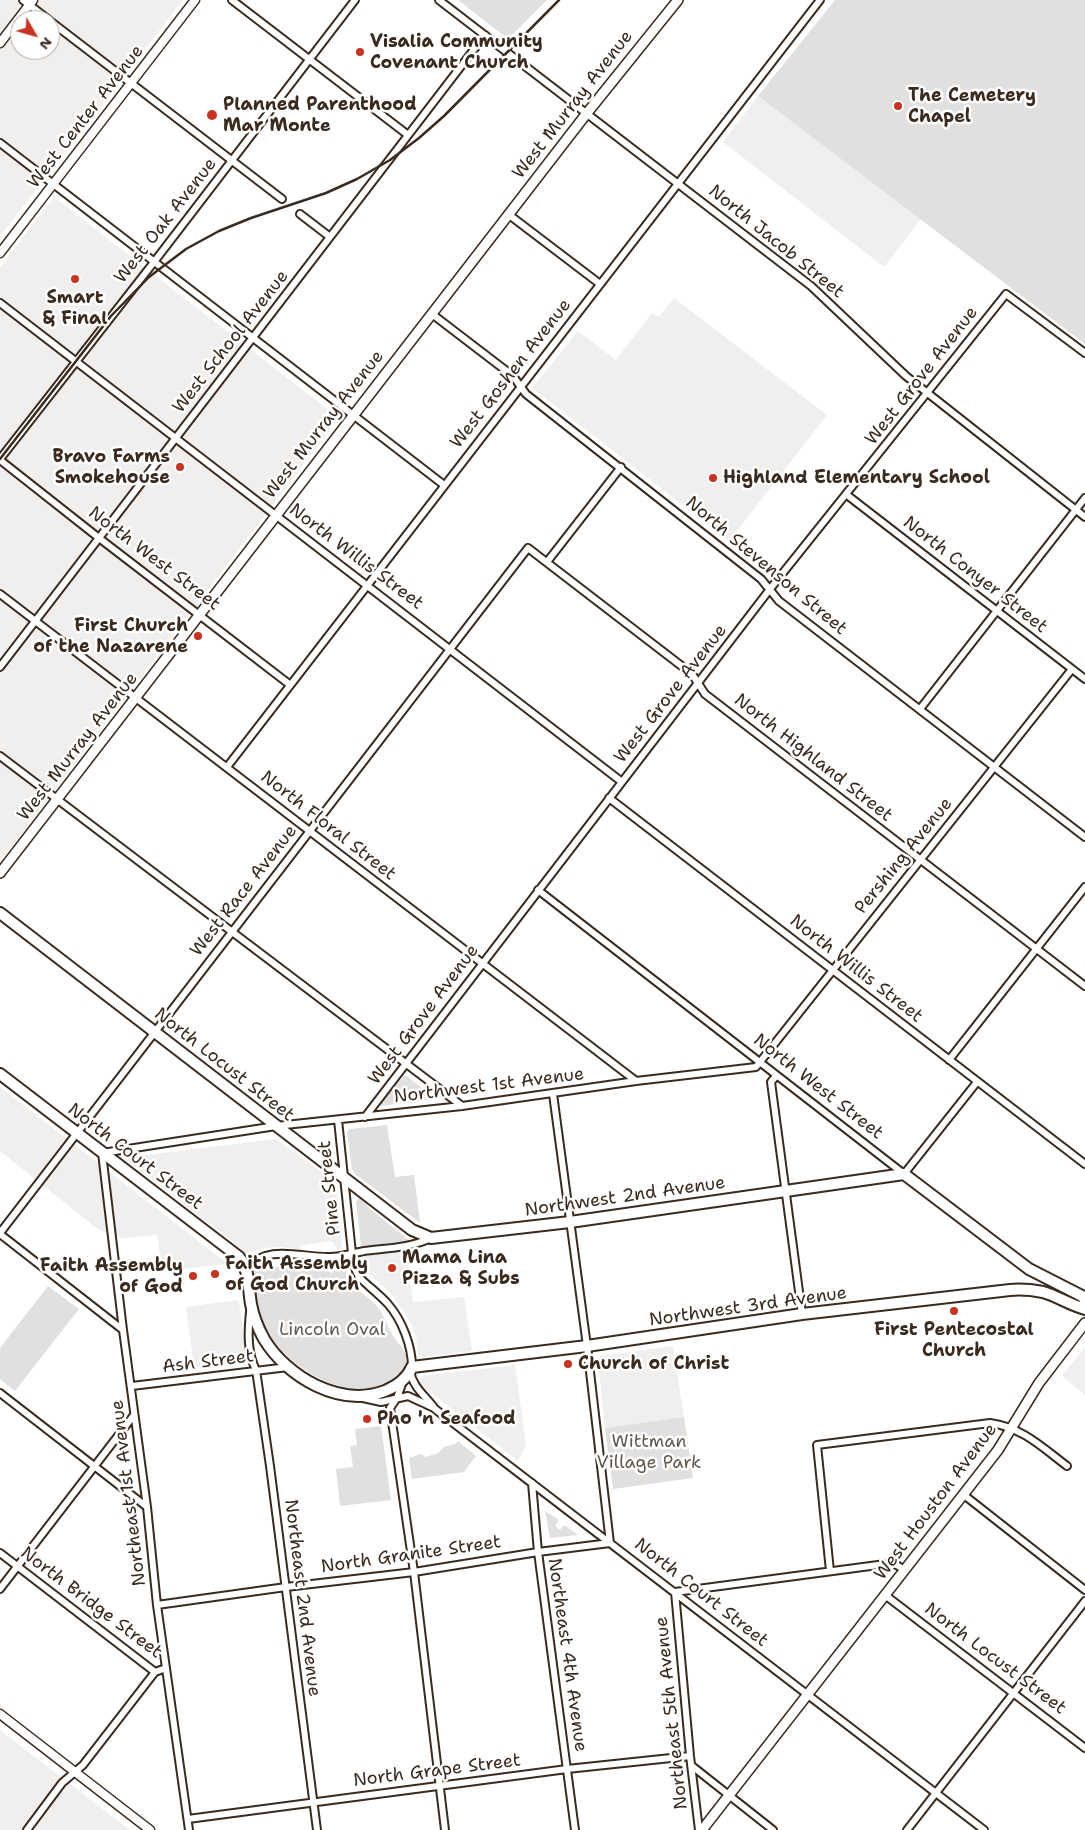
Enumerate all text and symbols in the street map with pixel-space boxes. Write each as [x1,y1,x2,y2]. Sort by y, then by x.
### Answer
north arrow [10,10,60,60]
street label: West Murray Avenue [508,26,638,184]
place label: Visalia Community Covenant Church [370,31,543,74]
text: N [36,34,57,54]
street label: West Center Avenue [23,41,149,193]
marker: Visalia Community Covenant Church [354,46,366,58]
place label: The Cemetery Chapel [908,85,1036,128]
place label: Planned Parenthood Mar Monte [223,94,417,136]
marker: The Cemetery Chapel [892,100,904,112]
marker: Planned Parenthood Mar Monte [205,108,219,122]
street label: West Oak Avenue [110,154,222,288]
street label: North Jacob Street [704,181,848,303]
street label: West School Avenue [169,266,293,418]
marker: Smart & Final [69,273,81,285]
place label: Smart & Final [43,287,107,330]
street label: West Goshen Avenue [446,295,576,453]
street label: West Grove Avenue [861,302,983,450]
street label: West Murray Avenue [259,346,389,504]
place label: Bravo Farms Smokehouse [53,446,170,488]
marker: Bravo Farms Smokehouse [174,461,186,473]
place label: Highland Elementary School [723,467,990,489]
marker: Highland Elementary School [707,472,719,484]
street label: North Stevenson Street [681,492,851,640]
street label: North Willis Street [285,499,427,615]
street label: North West Street [84,502,224,616]
street label: North Conyer Street [899,512,1051,638]
place label: First Church of the Nazarene [33,615,188,658]
street label: West Grove Avenue [610,620,732,768]
marker: First Church of the Nazarene [192,630,204,642]
street label: West Murray Avenue [13,668,143,826]
street label: North Highland Street [730,689,896,827]
street label: North Floral Street [256,766,400,886]
street label: Pershing Avenue [851,794,957,918]
street label: West Race Avenue [186,821,302,961]
street label: North Willis Street [785,910,927,1028]
street label: West Grove Avenue [364,941,484,1089]
street label: North Locust Street [150,1004,298,1126]
street label: North West Street [749,1029,887,1145]
street label: Northwest 1st Avenue [393,1064,585,1108]
street label: North Court Street [63,1099,207,1215]
street label: Pine Street [314,1139,346,1237]
street label: Northwest 2nd Avenue [523,1172,727,1222]
place label: Mama Lina Pizza & Subs [402,1247,520,1290]
place label: Faith Assembly of God Church [225,1253,368,1296]
place label: Faith Assembly of God [40,1255,183,1298]
marker: Mama Lina Pizza & Subs [386,1262,398,1274]
marker: Faith Assembly of God Church [209,1268,221,1280]
marker: Faith Assembly of God [187,1270,199,1282]
street label: Northwest 3rd Avenue [648,1282,848,1332]
marker: First Pentecostal Church [948,1305,960,1317]
park label: Lincoln Oval [279,1319,385,1341]
place label: First Pentecostal Church [874,1319,1034,1362]
street label: Ash Street [161,1346,255,1378]
place label: Church of Christ [578,1353,729,1375]
marker: Church of Christ [562,1358,574,1370]
street label: Northeast 1st Avenue [107,1399,151,1587]
place label: Pho 'n Seafood [377,1408,516,1430]
marker: Pho 'n Seafood [361,1413,373,1425]
street label: West Houston Avenue [870,1419,1002,1585]
park label: Wittman Village Park [597,1431,701,1474]
street label: Northeast 2nd Avenue [279,1498,325,1698]
street label: North Granite Street [320,1532,502,1578]
street label: North Court Street [630,1534,772,1652]
street label: North Bridge Street [16,1543,166,1663]
street label: Northeast 4th Avenue [543,1557,591,1753]
street label: North Locust Street [920,1599,1070,1719]
street label: Northeast 5th Avenue [651,1615,693,1811]
street label: North Grape Street [352,1750,522,1792]

